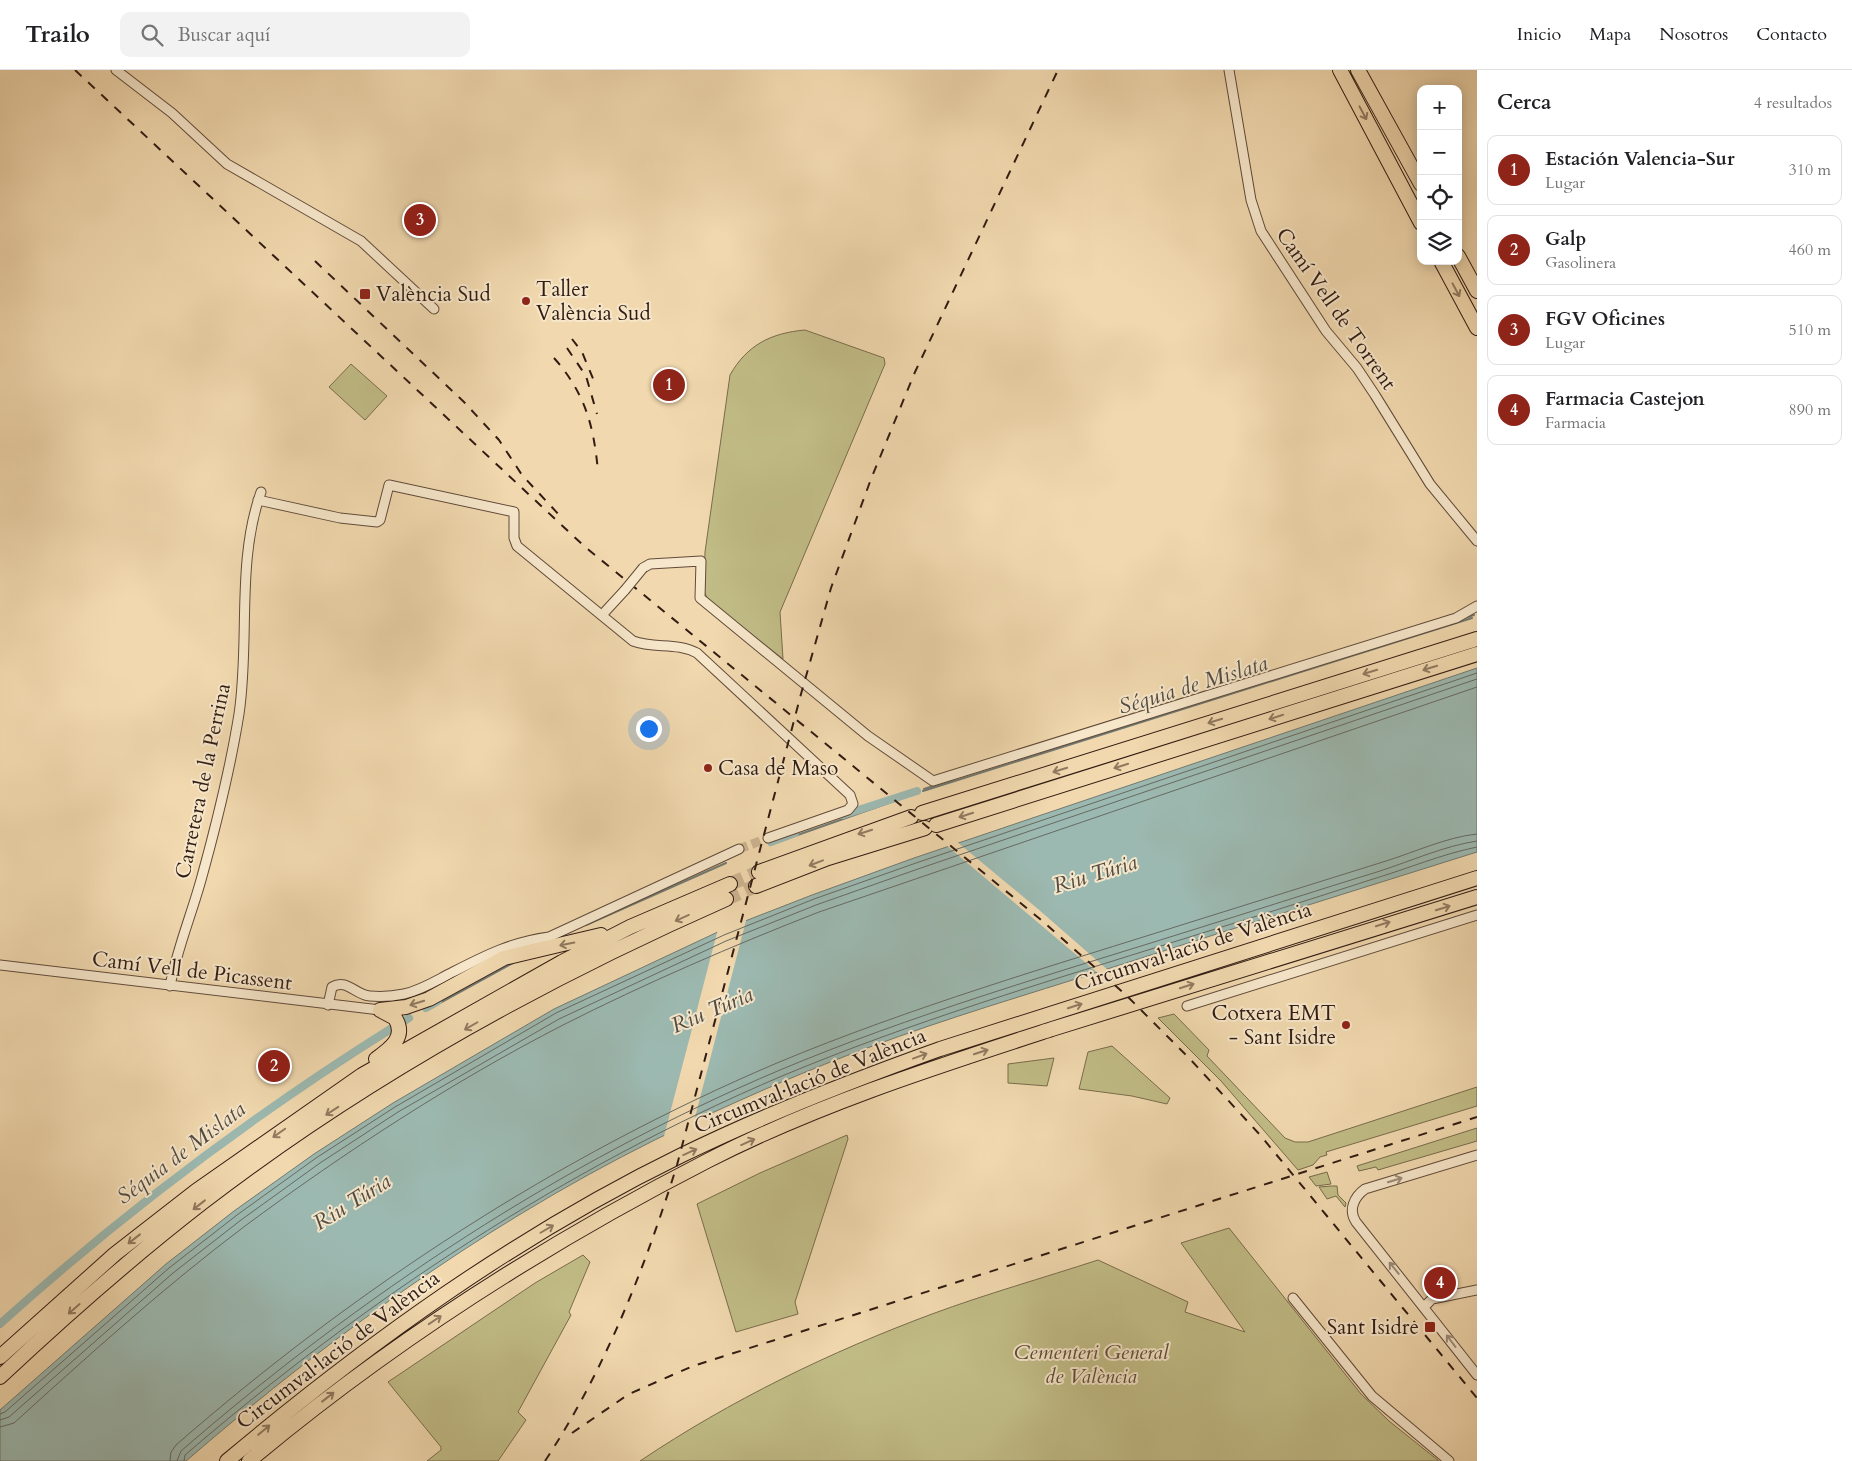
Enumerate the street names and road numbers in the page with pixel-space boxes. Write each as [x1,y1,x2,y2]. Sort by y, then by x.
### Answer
street label: Camí Vell de Torrent [1269,222,1403,396]
street label: Carretera de la Perrina [168,681,238,881]
street label: Circumval·lació de València [1071,895,1315,999]
street label: Camí Vell de Picassent [90,944,294,998]
street label: Circumval·lació de València [690,1021,930,1141]
street label: Circumval·lació de València [230,1264,446,1436]

